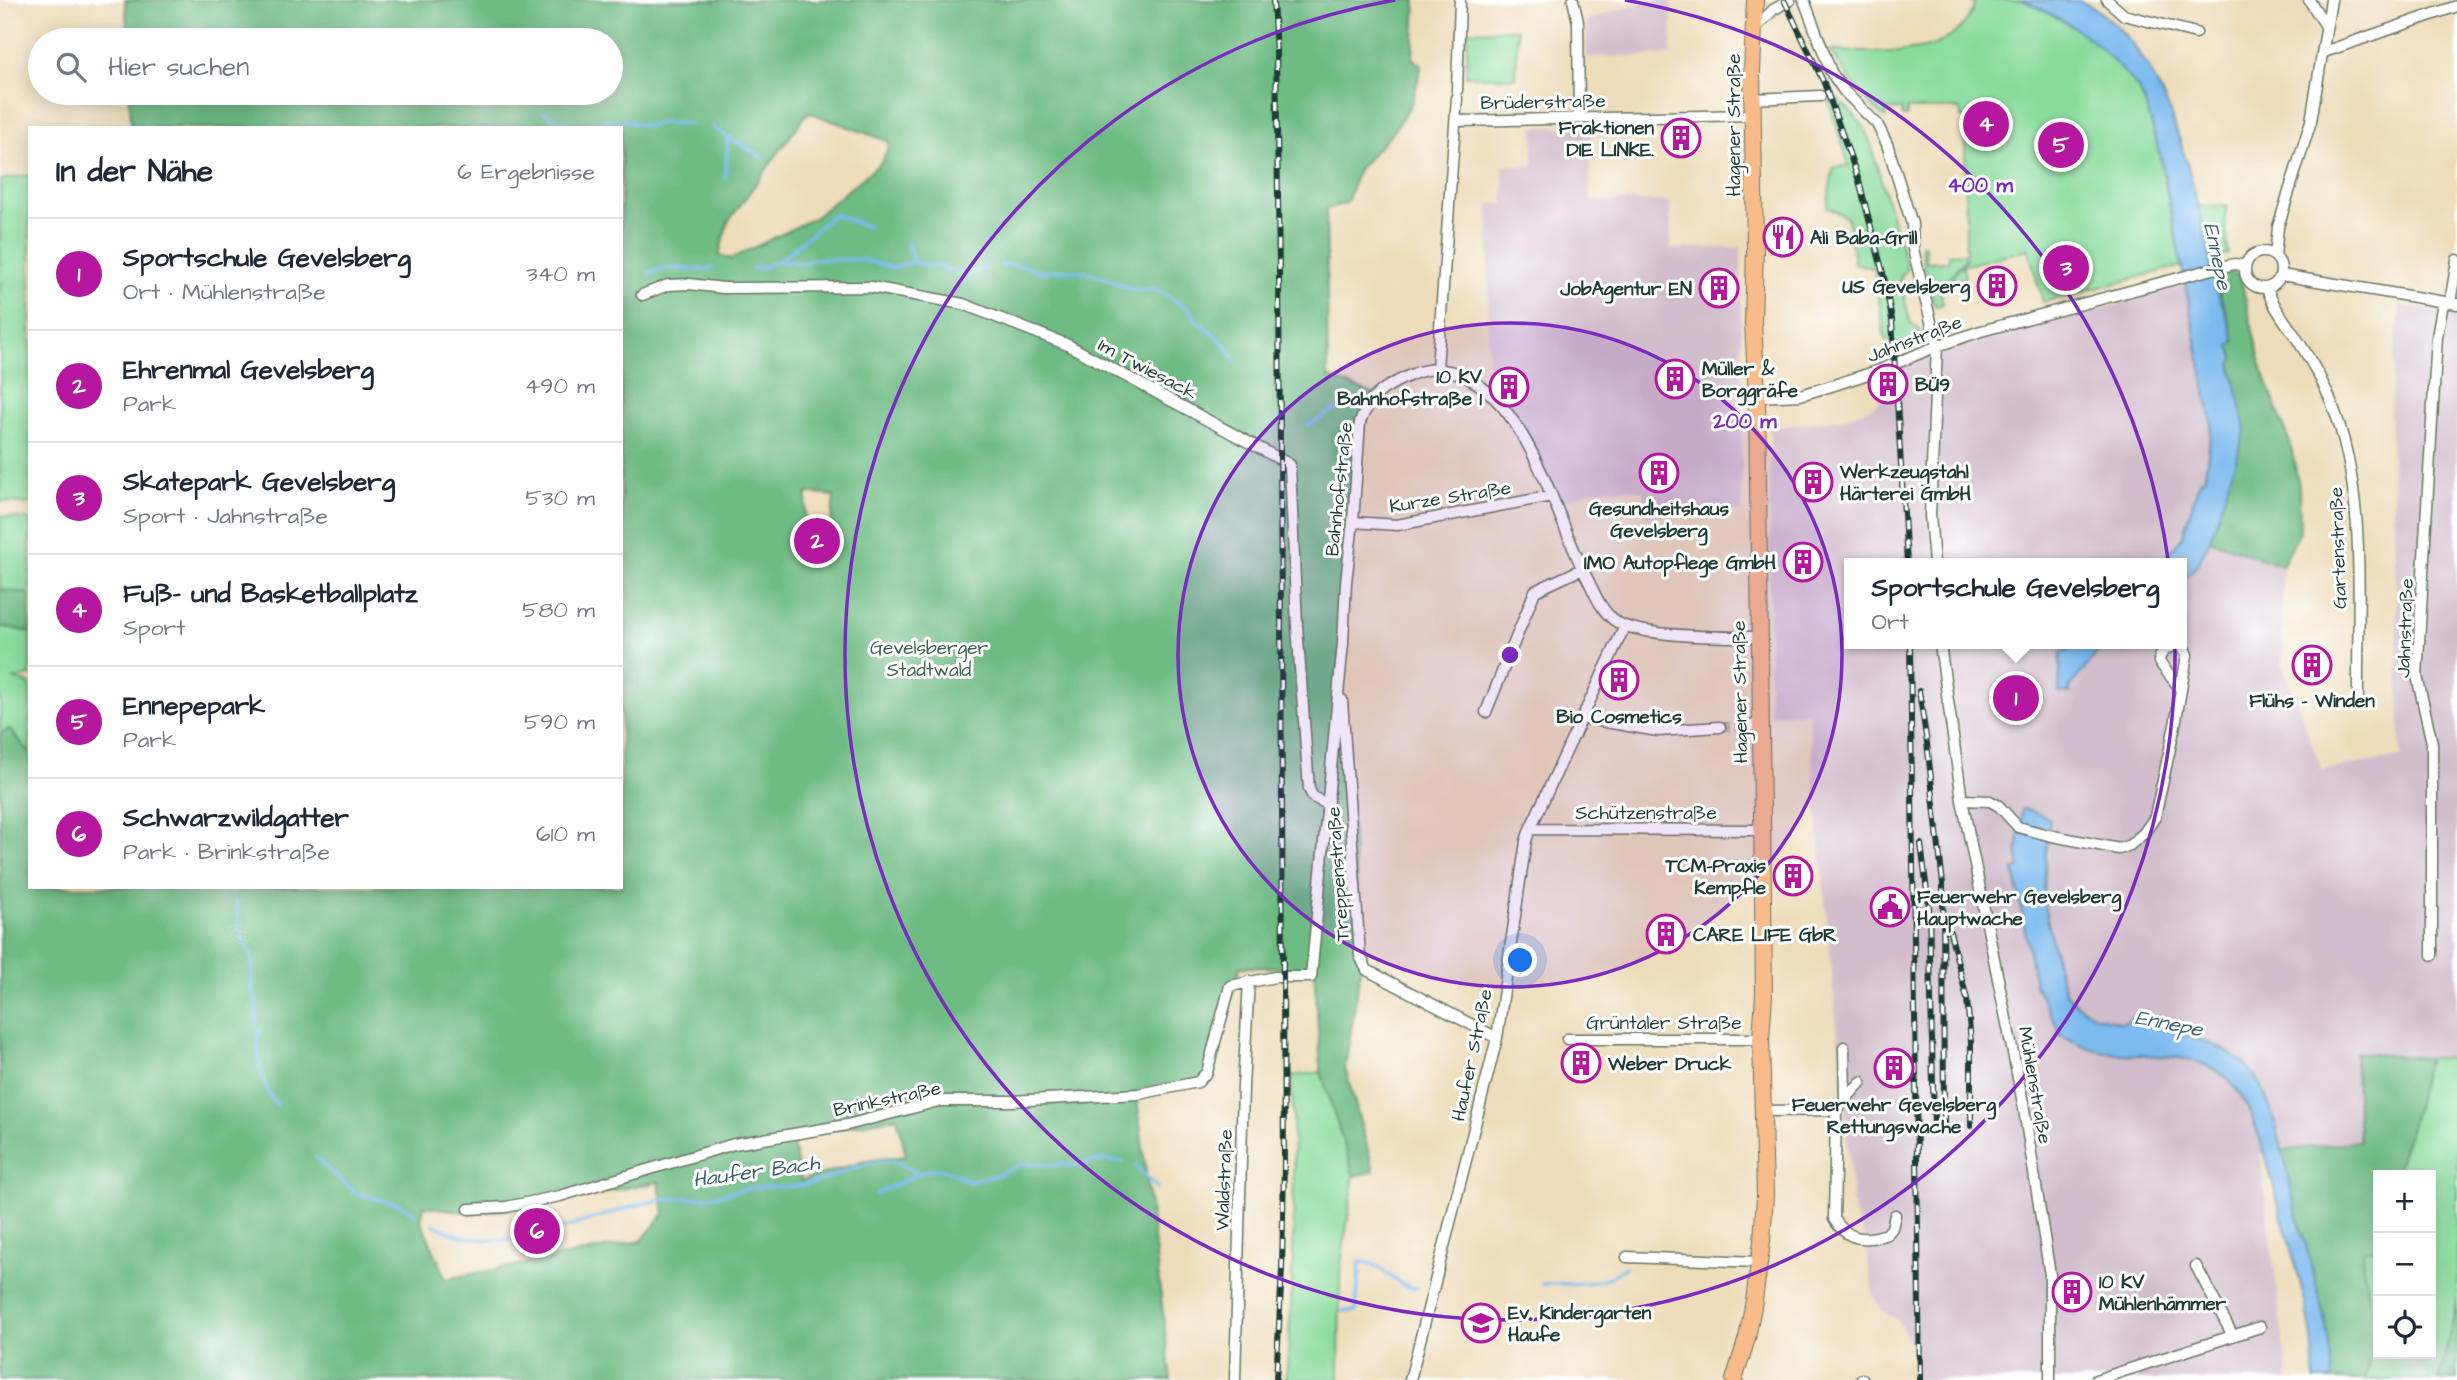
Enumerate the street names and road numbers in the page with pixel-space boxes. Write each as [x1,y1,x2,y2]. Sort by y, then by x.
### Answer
street label: Hagener Straße [1721,54,1749,196]
street label: Brüderstraße [1480,88,1606,117]
street label: Jahnstraße [1863,309,1966,370]
street label: Im Twiesack [1093,332,1202,407]
street label: Bahnhofstraße [1319,421,1360,558]
street label: Kurze Straße [1387,475,1513,520]
street label: Gartenstraße [2323,487,2354,609]
street label: Jahnstraße [2390,578,2421,678]
street label: Hagener Straße [1726,620,1756,764]
street label: Schützenstraße [1575,800,1717,827]
street label: Treppenstraße [1320,806,1357,942]
street label: Haufer Straße [1445,987,1500,1124]
street label: Grüntaler Straße [1586,1010,1742,1037]
street label: Mühlenstraße [2011,1024,2058,1146]
street label: Brinkstraße [831,1075,944,1124]
street label: Waldstraße [1209,1129,1240,1231]

